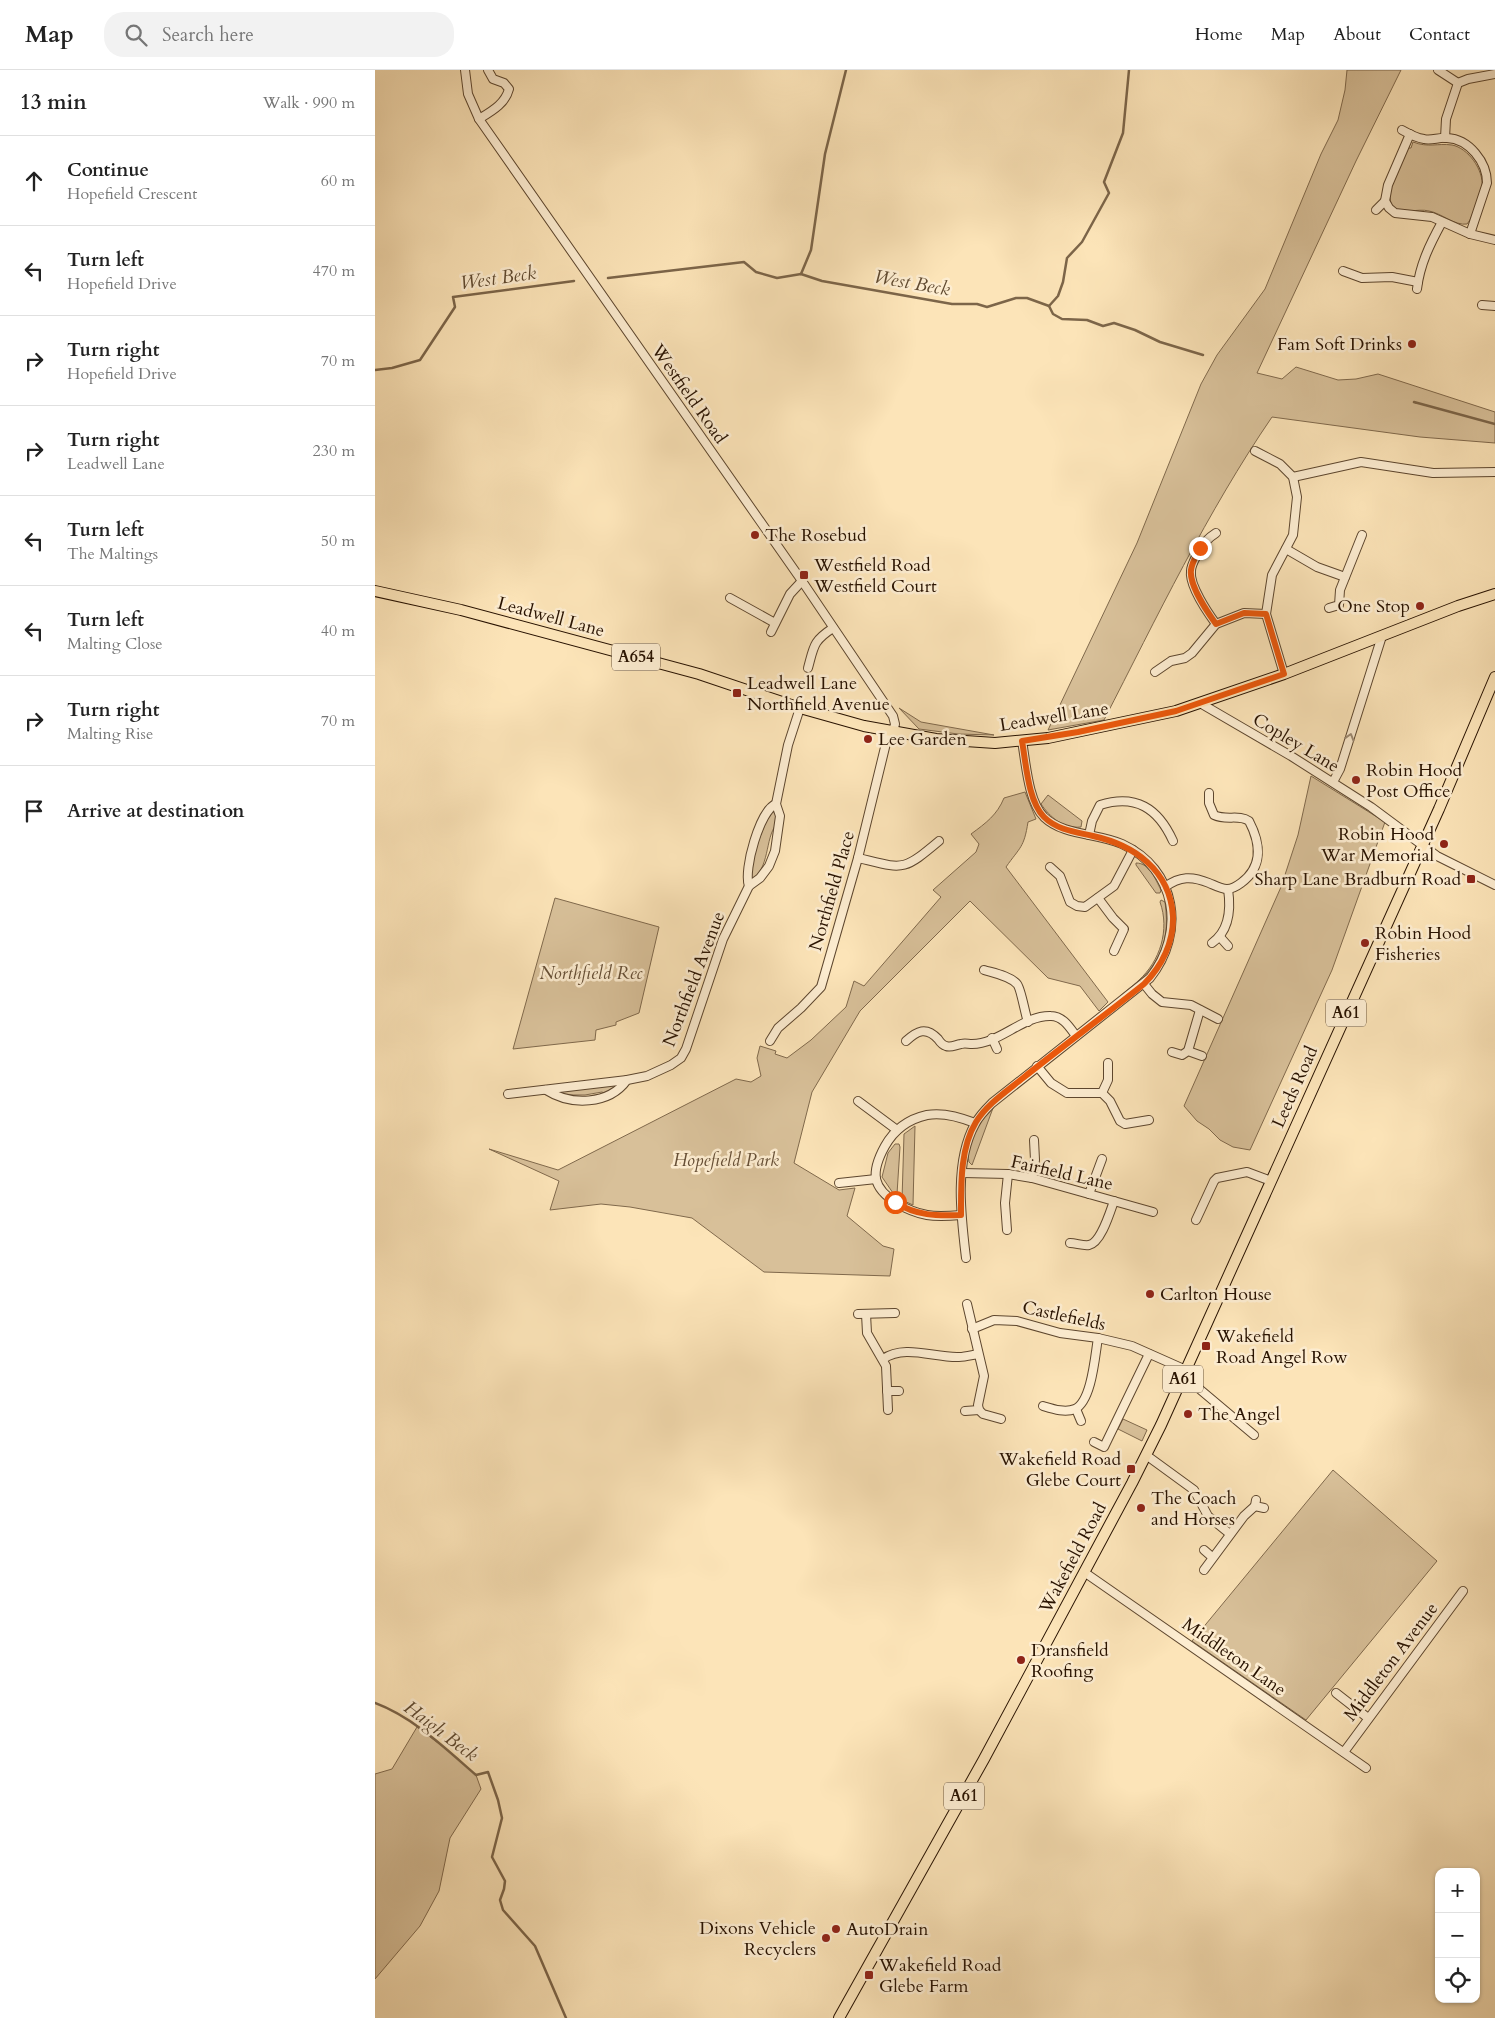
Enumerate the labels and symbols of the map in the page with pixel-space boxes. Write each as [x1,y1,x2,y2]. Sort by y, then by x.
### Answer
water label: West Beck [458,260,538,296]
water label: West Beck [872,264,953,303]
place label: Fam Soft Drinks [1277,332,1402,357]
street label: Westfield Road [645,338,733,449]
marker: Fam Soft Drinks [1406,338,1418,350]
place label: The Rosebud [765,523,867,548]
marker: The Rosebud [749,529,761,541]
route end [1189,537,1212,560]
place label: Westfield Road Westfield Court [813,553,937,599]
marker: Westfield Road Westfield Court [798,569,810,581]
street label: Leadwell Lane [495,591,607,643]
place label: One Stop [1337,594,1410,619]
marker: One Stop [1414,600,1426,612]
road number: A654 [612,644,660,670]
place label: Leadwell Lane Northfield Avenue [747,671,890,717]
marker: Leadwell Lane Northfield Avenue [731,687,743,699]
street label: Leadwell Lane [998,696,1110,738]
street label: Copley Lane [1248,707,1344,779]
place label: Lee Garden [878,727,967,752]
marker: Lee Garden [862,733,874,745]
one-way arrow [1344,733,1354,742]
place label: Robin Hood Post Office [1366,758,1462,804]
marker: Robin Hood Post Office [1350,774,1362,786]
place label: Robin Hood War Memorial [1320,822,1434,868]
street label: Northfield Place [803,828,861,954]
marker: Robin Hood War Memorial [1438,838,1450,850]
place label: Sharp Lane Bradburn Road [1255,867,1461,892]
marker: Sharp Lane Bradburn Road [1465,873,1477,885]
street label: Northfield Avenue [657,908,731,1050]
place label: Robin Hood Fisheries [1375,921,1471,967]
marker: Robin Hood Fisheries [1359,937,1371,949]
park label: Northfield Rec [539,961,643,986]
road number: A61 [1326,1000,1366,1026]
street label: Leeds Road [1266,1042,1324,1132]
park label: Hopefield Park [673,1148,779,1173]
street label: Fairfield Lane [1008,1149,1116,1197]
route start [884,1191,907,1214]
place label: Carlton House [1160,1282,1272,1307]
marker: Carlton House [1144,1288,1156,1300]
street label: Castlefields [1020,1295,1108,1337]
place label: Wakefield Road Angel Row [1215,1324,1348,1370]
marker: Wakefield Road Angel Row [1200,1340,1212,1352]
road number: A61 [1163,1366,1203,1392]
place label: The Angel [1198,1402,1280,1427]
marker: The Angel [1182,1408,1194,1420]
place label: Wakefield Road Glebe Court [998,1447,1121,1493]
marker: Wakefield Road Glebe Court [1125,1463,1137,1475]
place label: The Coach and Horses [1151,1486,1237,1532]
street label: Wakefield Road [1033,1498,1113,1619]
marker: The Coach and Horses [1135,1502,1147,1514]
street label: Middleton Avenue [1338,1597,1444,1727]
street label: Middleton Lane [1177,1612,1291,1702]
place label: Dransfield Roofing [1031,1638,1109,1684]
marker: Dransfield Roofing [1015,1654,1027,1666]
water label: Haigh Beck [399,1695,484,1768]
road number: A61 [944,1782,984,1810]
place label: Dixons Vehicle Recyclers [699,1916,816,1962]
place label: AutoDrain [846,1917,929,1942]
marker: AutoDrain [830,1923,842,1935]
marker: Dixons Vehicle Recyclers [820,1932,832,1944]
place label: Wakefield Road Glebe Farm [878,1953,1002,1999]
marker: Wakefield Road Glebe Farm [863,1969,875,1981]

